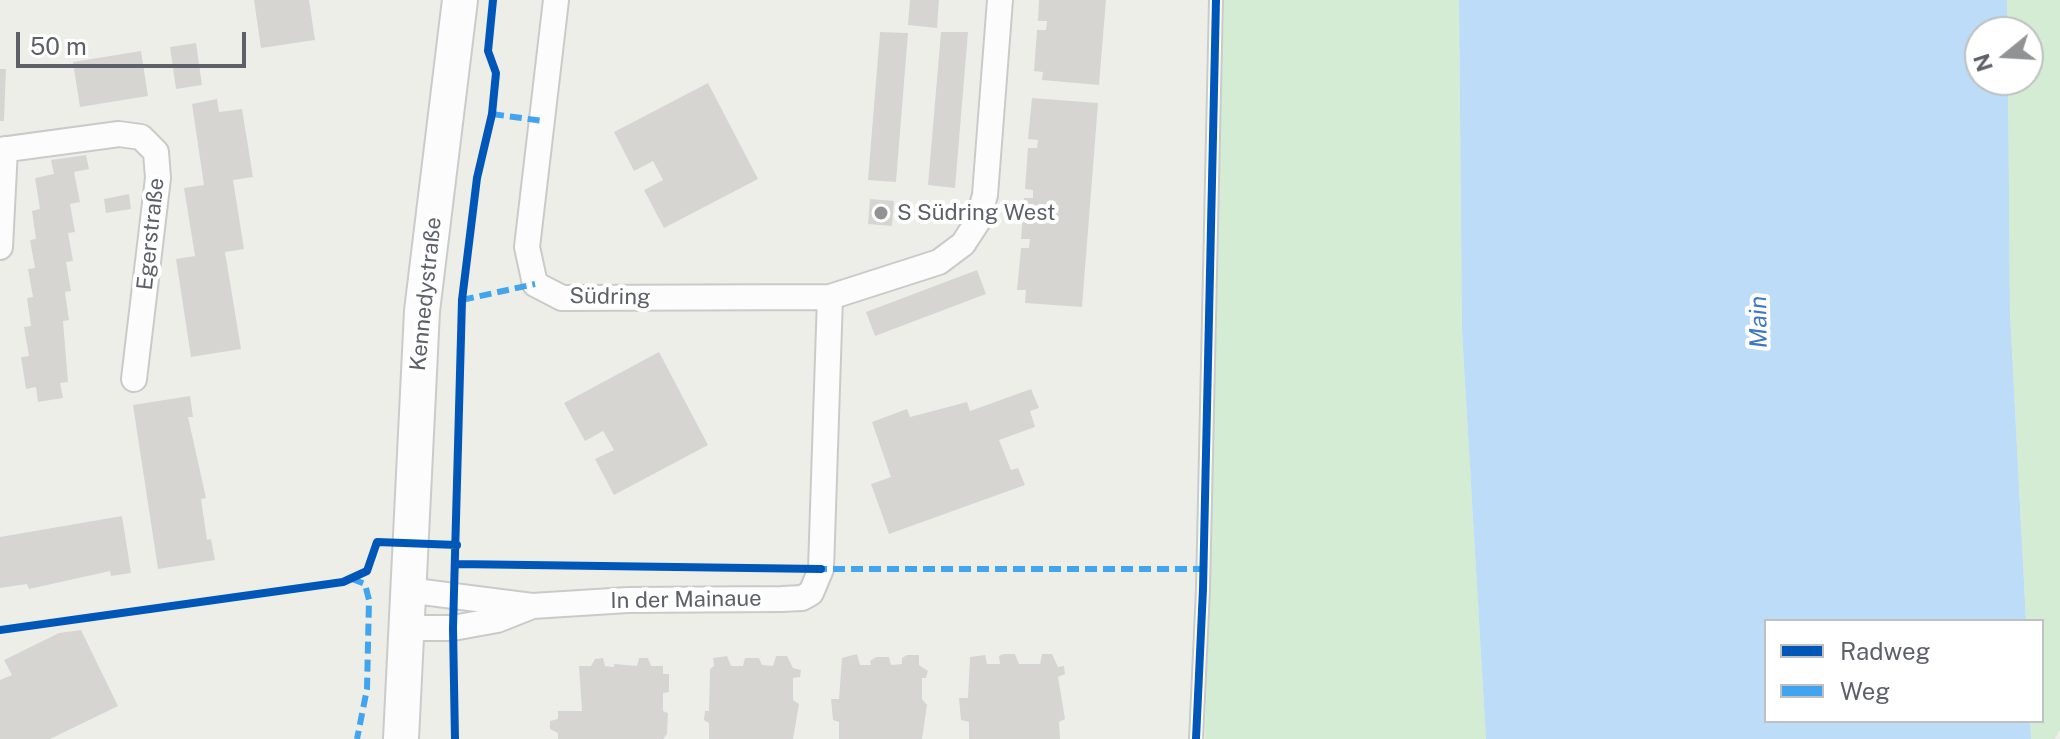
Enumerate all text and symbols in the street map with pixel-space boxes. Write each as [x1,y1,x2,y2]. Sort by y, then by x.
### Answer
scale bar [20,16,250,66]
north arrow [1964,16,2044,96]
text: 50 m [30,32,87,60]
text: N [1968,51,1998,75]
street label: Egerstraße [132,176,170,292]
place label: S Südring West [897,200,1056,226]
marker: S Südring West [872,204,890,222]
street label: Kennedystraße [405,216,447,372]
street label: Südring [569,283,651,311]
water label: Main [1744,295,1774,349]
street label: In der Mainaue [610,585,762,615]
legend [1764,619,2044,723]
text: Radweg [1840,637,1931,665]
text: Weg [1840,677,1890,705]

